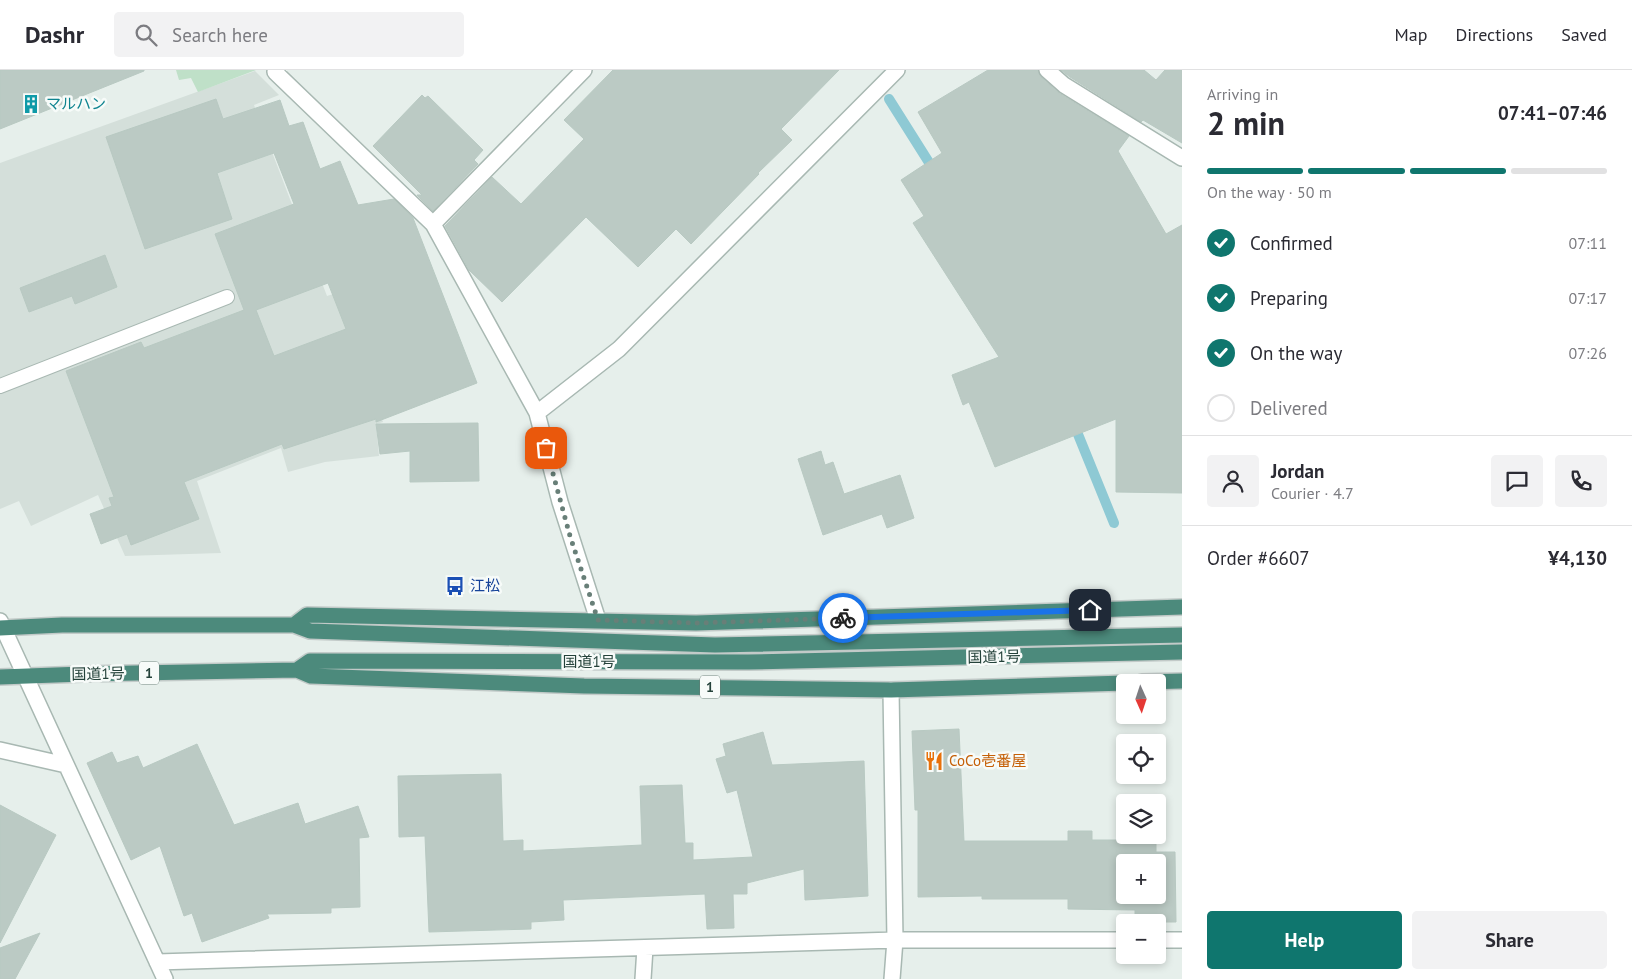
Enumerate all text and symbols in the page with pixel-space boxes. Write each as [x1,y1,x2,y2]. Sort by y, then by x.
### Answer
search box [114,12,464,57]
text: Dashr [25,19,84,50]
icon: search [132,21,160,49]
text: Search here [172,23,268,47]
text: Map [1395,23,1427,46]
text: Directions [1455,23,1533,46]
text: Saved [1561,23,1607,46]
text: Arriving in [1207,84,1278,104]
building icon: マルハン [20,93,42,115]
place label: マルハン [46,94,106,113]
text: 07:41–07:46 [1498,101,1607,125]
text: 2 min [1207,102,1285,144]
text: On the way · 50 m [1207,182,1332,202]
icon: check [1207,229,1235,257]
text: Confirmed [1250,231,1333,255]
text: 07:11 [1569,233,1607,253]
icon: check [1207,284,1235,312]
text: Preparing [1250,286,1328,310]
text: 07:17 [1569,288,1607,308]
icon: check [1207,339,1235,367]
text: On the way [1250,341,1342,365]
text: 07:26 [1569,343,1607,363]
text: Delivered [1250,396,1328,420]
pin [525,427,567,469]
icon: bag [532,434,560,462]
button: person [1207,455,1259,507]
button: chat [1491,455,1543,507]
button: phone [1555,455,1607,507]
text: Jordan [1271,459,1324,483]
text: Courier · 4.7 [1271,483,1354,503]
text: Order #6607 [1207,546,1310,570]
text: ¥4,130 [1548,546,1607,570]
bus stop icon: 江松 [444,575,466,597]
place label: 江松 [470,576,500,595]
pin [1069,589,1111,631]
courier [818,593,868,643]
icon: home [1076,596,1104,624]
icon: bike [829,604,857,632]
street label: 国道1号 [967,647,1021,666]
street label: 国道1号 [562,652,616,671]
road number: 1 [139,662,159,684]
street label: 国道1号 [71,664,125,683]
north arrow [1116,674,1166,724]
map controls [1116,674,1166,964]
road number: 1 [700,676,720,698]
button: locate [1116,734,1166,784]
restaurant icon: CoCo壱番屋 [923,750,945,772]
place label: CoCo壱番屋 [949,751,1026,770]
button: layers [1116,794,1166,844]
button: + [1116,854,1166,904]
button: Help [1207,911,1402,969]
button: Share [1412,911,1607,969]
button: − [1116,914,1166,964]

